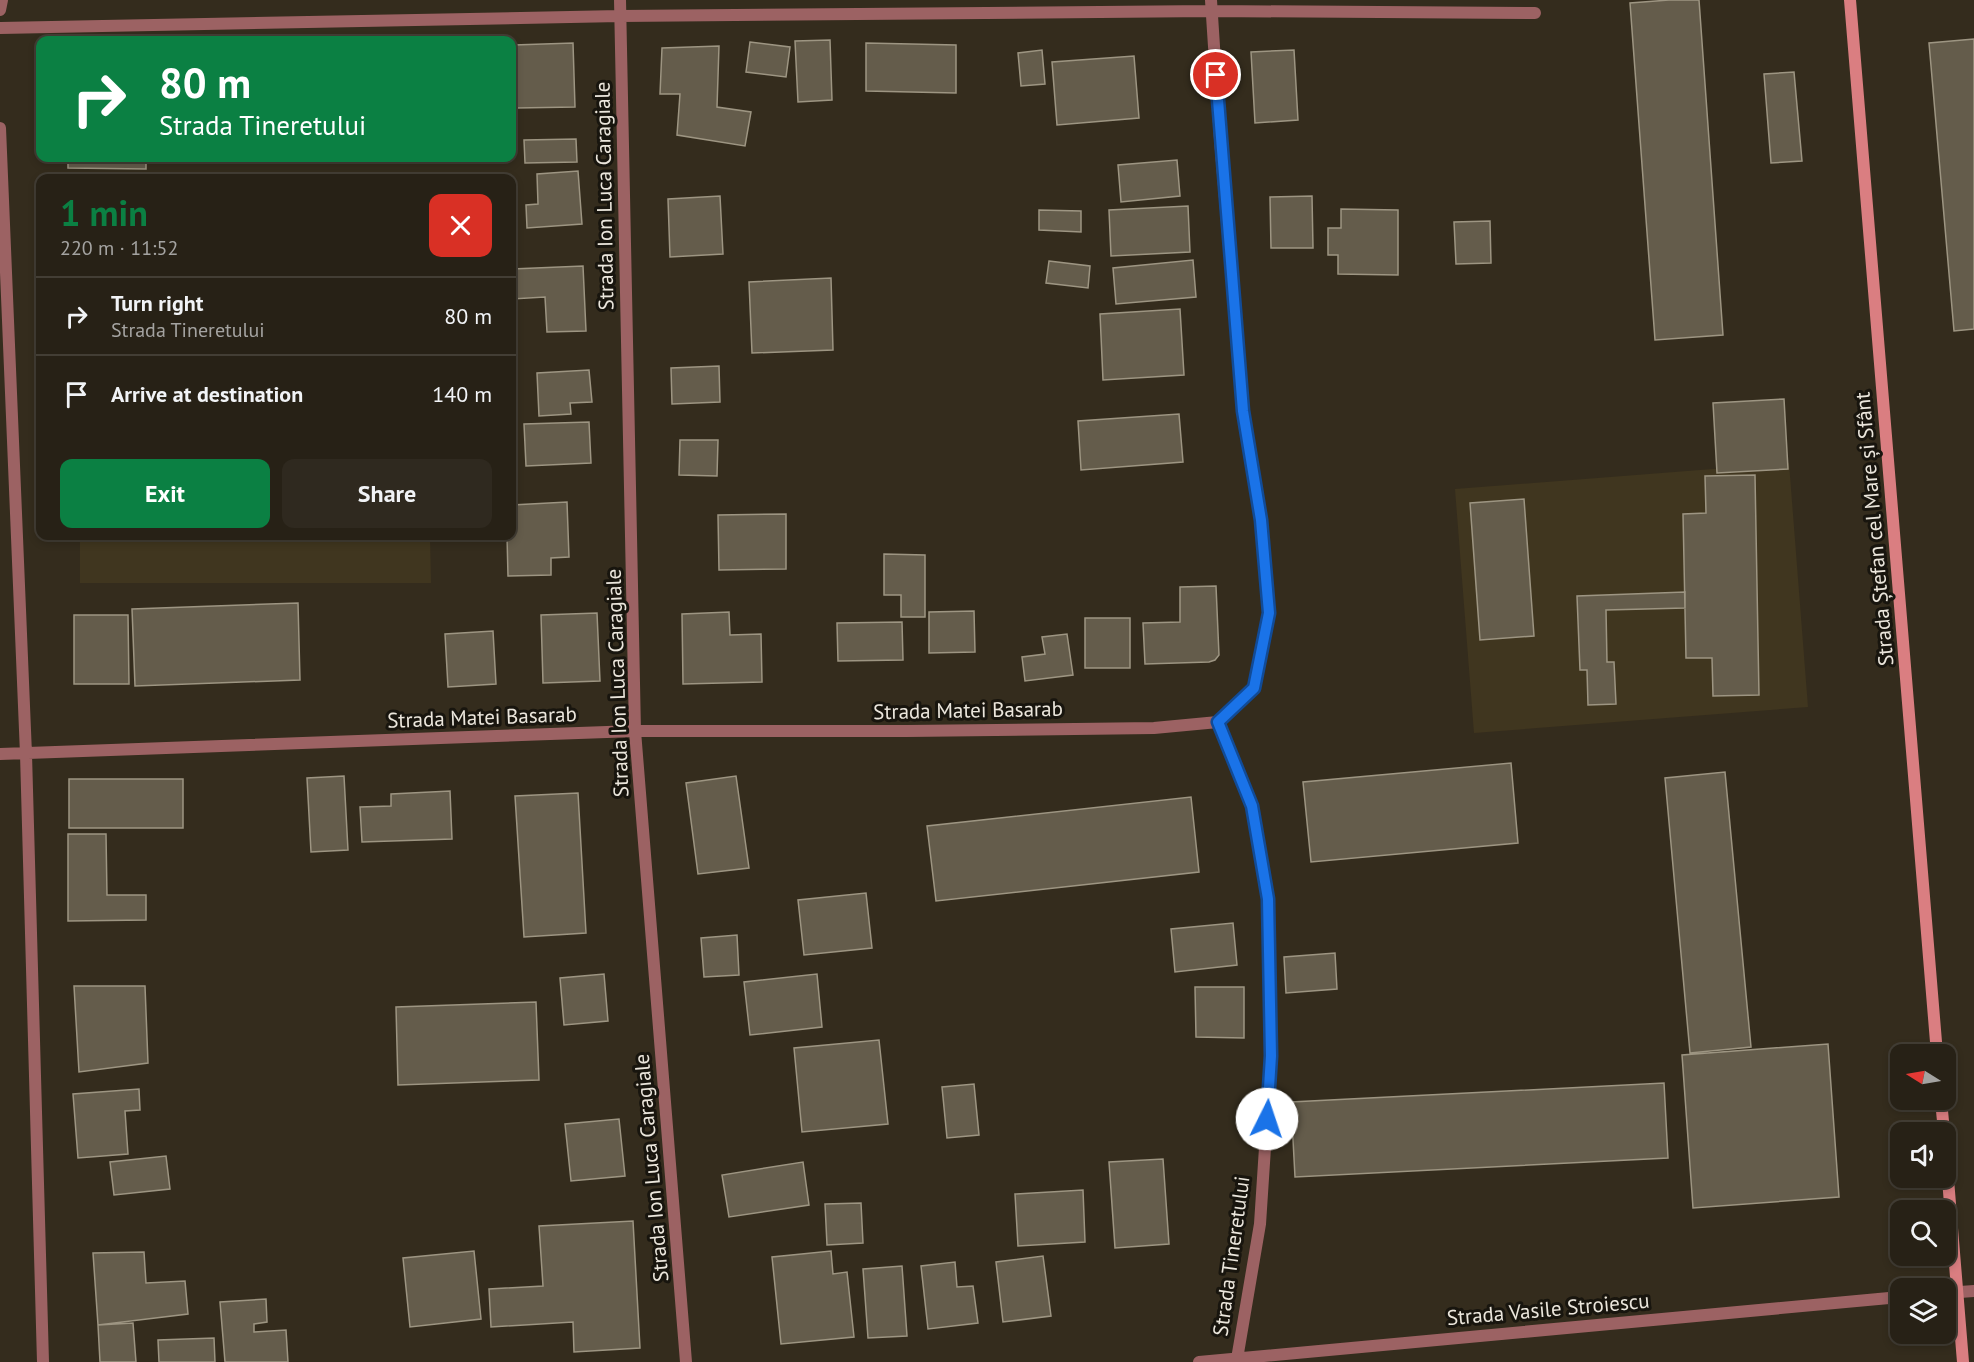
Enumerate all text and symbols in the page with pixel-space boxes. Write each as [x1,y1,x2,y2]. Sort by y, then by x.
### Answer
pin [1190,49,1241,100]
text: 80 m [159,55,251,110]
icon: arrive [1199,58,1232,91]
icon: right [60,60,138,138]
street label: Strada Ion Luca Caragiale [589,81,619,311]
text: Strada Tineretului [159,108,366,142]
text: 1 min [60,189,148,236]
button: close [429,194,492,257]
text: 220 m · 11:52 [60,235,178,261]
text: Turn right [111,289,203,317]
icon: right [60,300,93,333]
text: 80 m [444,302,492,330]
text: Strada Tineretului [111,317,265,343]
icon: arrive [60,378,93,411]
text: Arrive at destination [111,380,303,408]
text: 140 m [432,380,492,408]
street label: Strada Ștefan cel Mare și Sfânt [1849,391,1899,667]
button: Exit [60,459,270,528]
button: Share [282,459,492,528]
street label: Strada Ion Luca Caragiale [600,568,634,798]
street label: Strada Matei Basarab [873,695,1063,725]
street label: Strada Matei Basarab [387,700,577,734]
north arrow [1890,1044,1956,1110]
map controls [1890,1044,1956,1344]
street label: Strada Ion Luca Caragiale [628,1053,674,1283]
position arrow [1235,1087,1299,1151]
button: sound [1890,1122,1956,1188]
street label: Strada Tineretului [1206,1174,1256,1338]
button: search [1890,1200,1956,1266]
button: layers [1890,1278,1956,1344]
street label: Strada Vasile Stroiescu [1446,1287,1650,1331]

